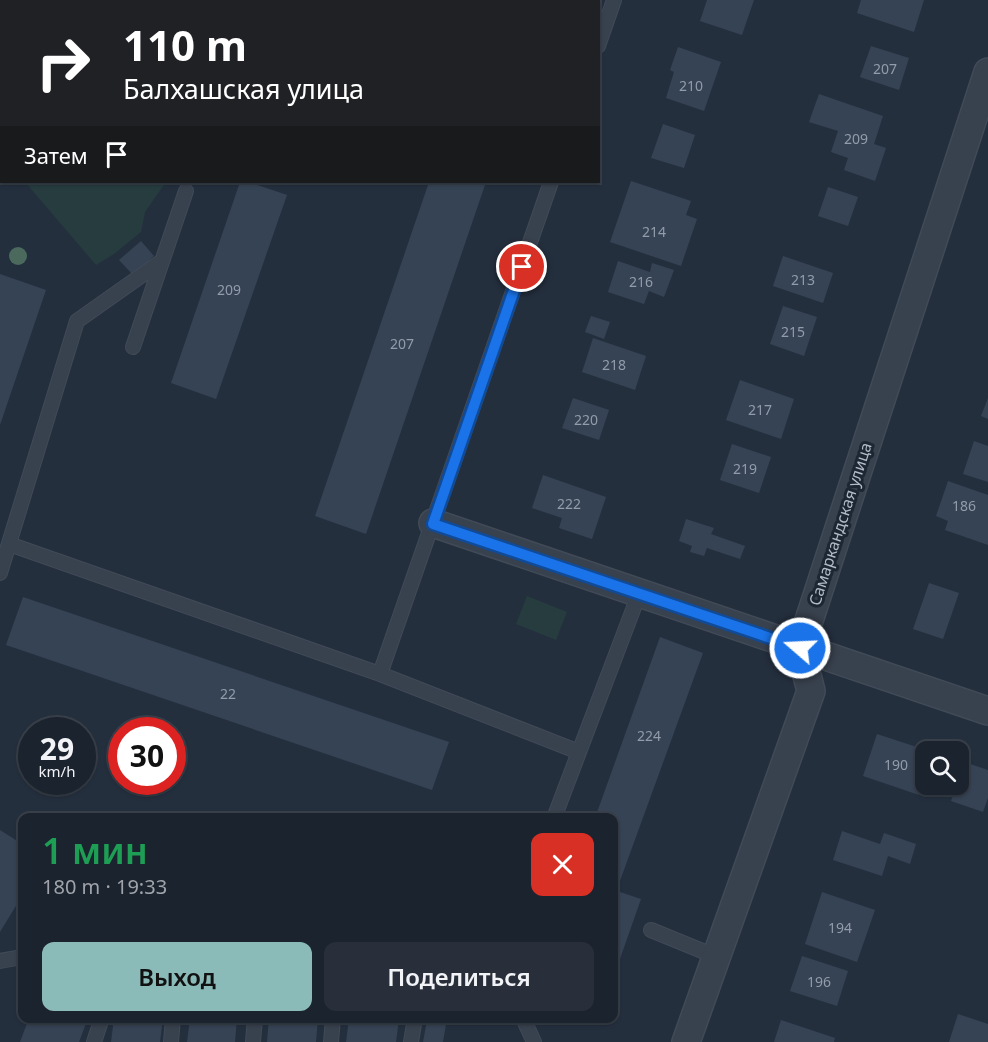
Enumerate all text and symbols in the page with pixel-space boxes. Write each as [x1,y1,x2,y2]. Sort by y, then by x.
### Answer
text: 110 m [123,16,247,73]
icon: right [24,24,102,102]
house number: 207 [873,59,897,78]
text: Балхашская улица [123,70,364,107]
house number: 210 [679,76,703,95]
house number: 209 [844,129,868,148]
icon: arrive [100,138,133,171]
text: Затем [24,140,88,170]
house number: 214 [642,222,666,241]
pin [496,241,547,292]
icon: arrive [505,250,538,283]
house number: 213 [791,270,815,289]
house number: 216 [629,272,653,291]
house number: 209 [217,280,241,299]
house number: 215 [781,322,805,341]
house number: 207 [390,334,414,353]
house number: 218 [602,355,626,374]
house number: 217 [748,400,772,419]
house number: 220 [574,410,598,429]
street label: Самаркандская улица [803,440,877,608]
house number: 219 [733,459,757,478]
house number: 222 [557,494,581,513]
house number: 186 [952,496,976,515]
position arrow [768,616,832,680]
house number: 22 [220,684,236,703]
speed limit sign: 30 [108,717,186,795]
house number: 224 [637,726,661,745]
text: 29 [40,728,74,769]
map controls [915,741,969,795]
button: search [915,741,969,795]
house number: 190 [884,755,908,774]
text: km/h [39,761,75,781]
text: 1 мин [42,826,148,875]
button: close [531,833,594,896]
text: 180 m · 19:33 [42,873,167,900]
house number: 194 [828,918,852,937]
button: Выход [42,942,312,1011]
button: Поделиться [324,942,594,1011]
house number: 196 [807,972,831,991]

